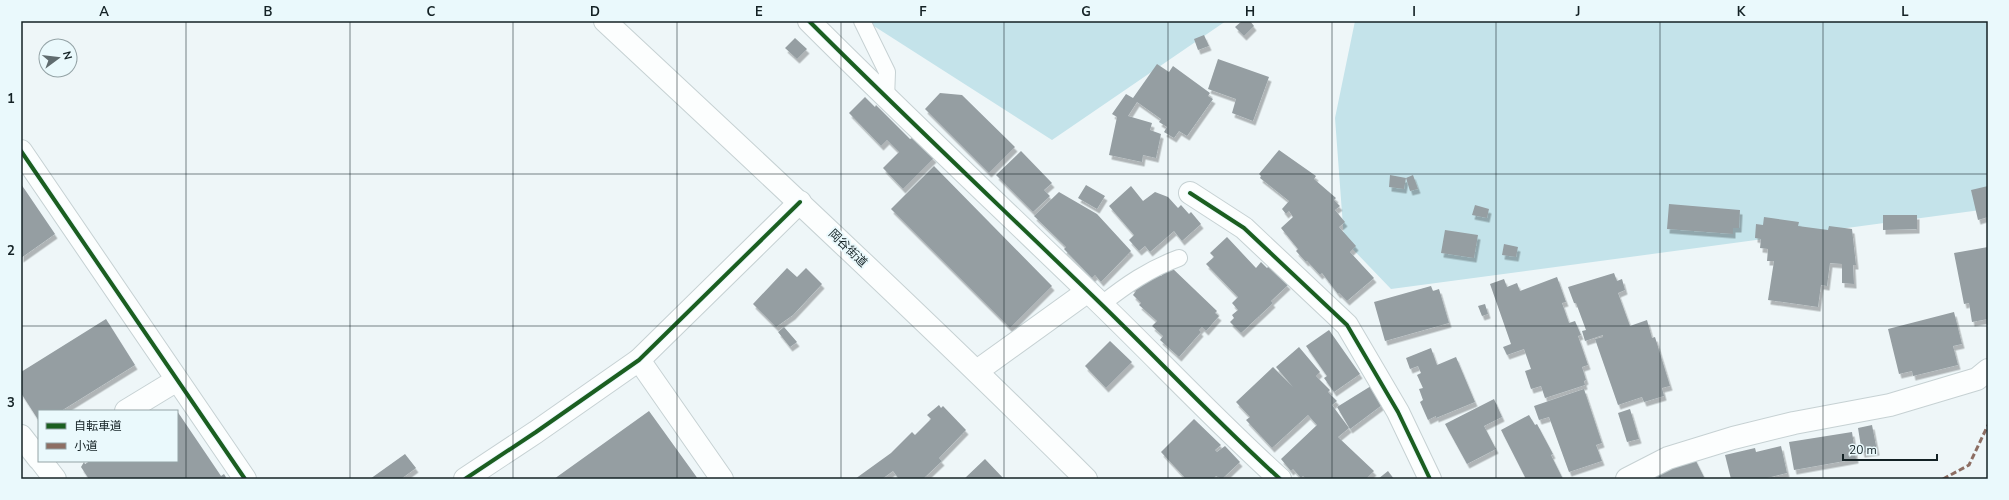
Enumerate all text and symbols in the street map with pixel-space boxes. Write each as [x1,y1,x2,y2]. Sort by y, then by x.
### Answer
text: A [99,3,109,21]
text: B [264,3,273,21]
text: C [427,3,436,21]
text: D [590,3,600,21]
text: E [755,3,763,21]
text: F [919,3,927,21]
text: G [1081,3,1091,21]
text: H [1245,3,1255,21]
text: I [1412,3,1416,21]
text: J [1575,3,1580,21]
text: K [1737,3,1746,21]
text: L [1901,3,1909,21]
north arrow [38,38,78,78]
text: N [59,50,75,61]
text: 1 [7,90,15,108]
street label: 岡谷街道 [825,226,871,270]
text: 2 [7,242,15,260]
text: 3 [7,394,15,412]
legend [38,410,178,462]
text: 自転車道 [74,418,122,434]
scale bar [1843,436,1937,462]
text: 小道 [74,438,98,454]
text: 20 m [1849,442,1877,458]

